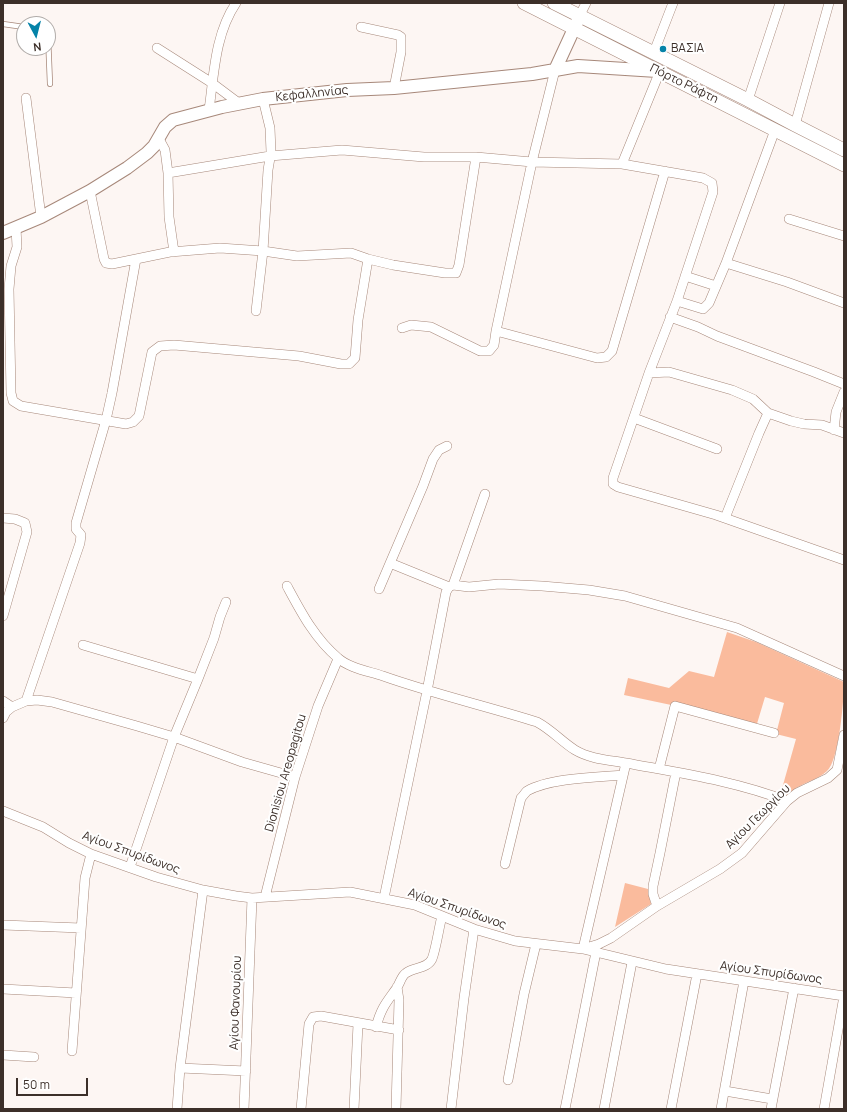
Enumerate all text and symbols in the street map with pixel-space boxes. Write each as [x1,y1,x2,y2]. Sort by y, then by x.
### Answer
north arrow [16,16,56,56]
text: N [33,39,42,55]
place label: ΒΑΣΙΑ [671,42,704,56]
marker: ΒΑΣΙΑ [658,44,668,54]
street label: Πόρτο Ράφτη [647,61,721,107]
street label: Κεφαλληνίας [275,83,349,105]
street label: Dionisiou Areopagitou [262,712,310,834]
street label: Αγίου Γεωργίου [723,782,793,852]
street label: Αγίου Σπυρίδωνος [80,829,182,877]
street label: Αγίου Σπυρίδωνος [406,885,508,933]
street label: Αγίου Φανουρίου [227,956,245,1050]
street label: Αγίου Σπυρίδωνος [719,959,823,987]
scale bar [18,1070,90,1096]
text: 50 m [23,1076,50,1093]

